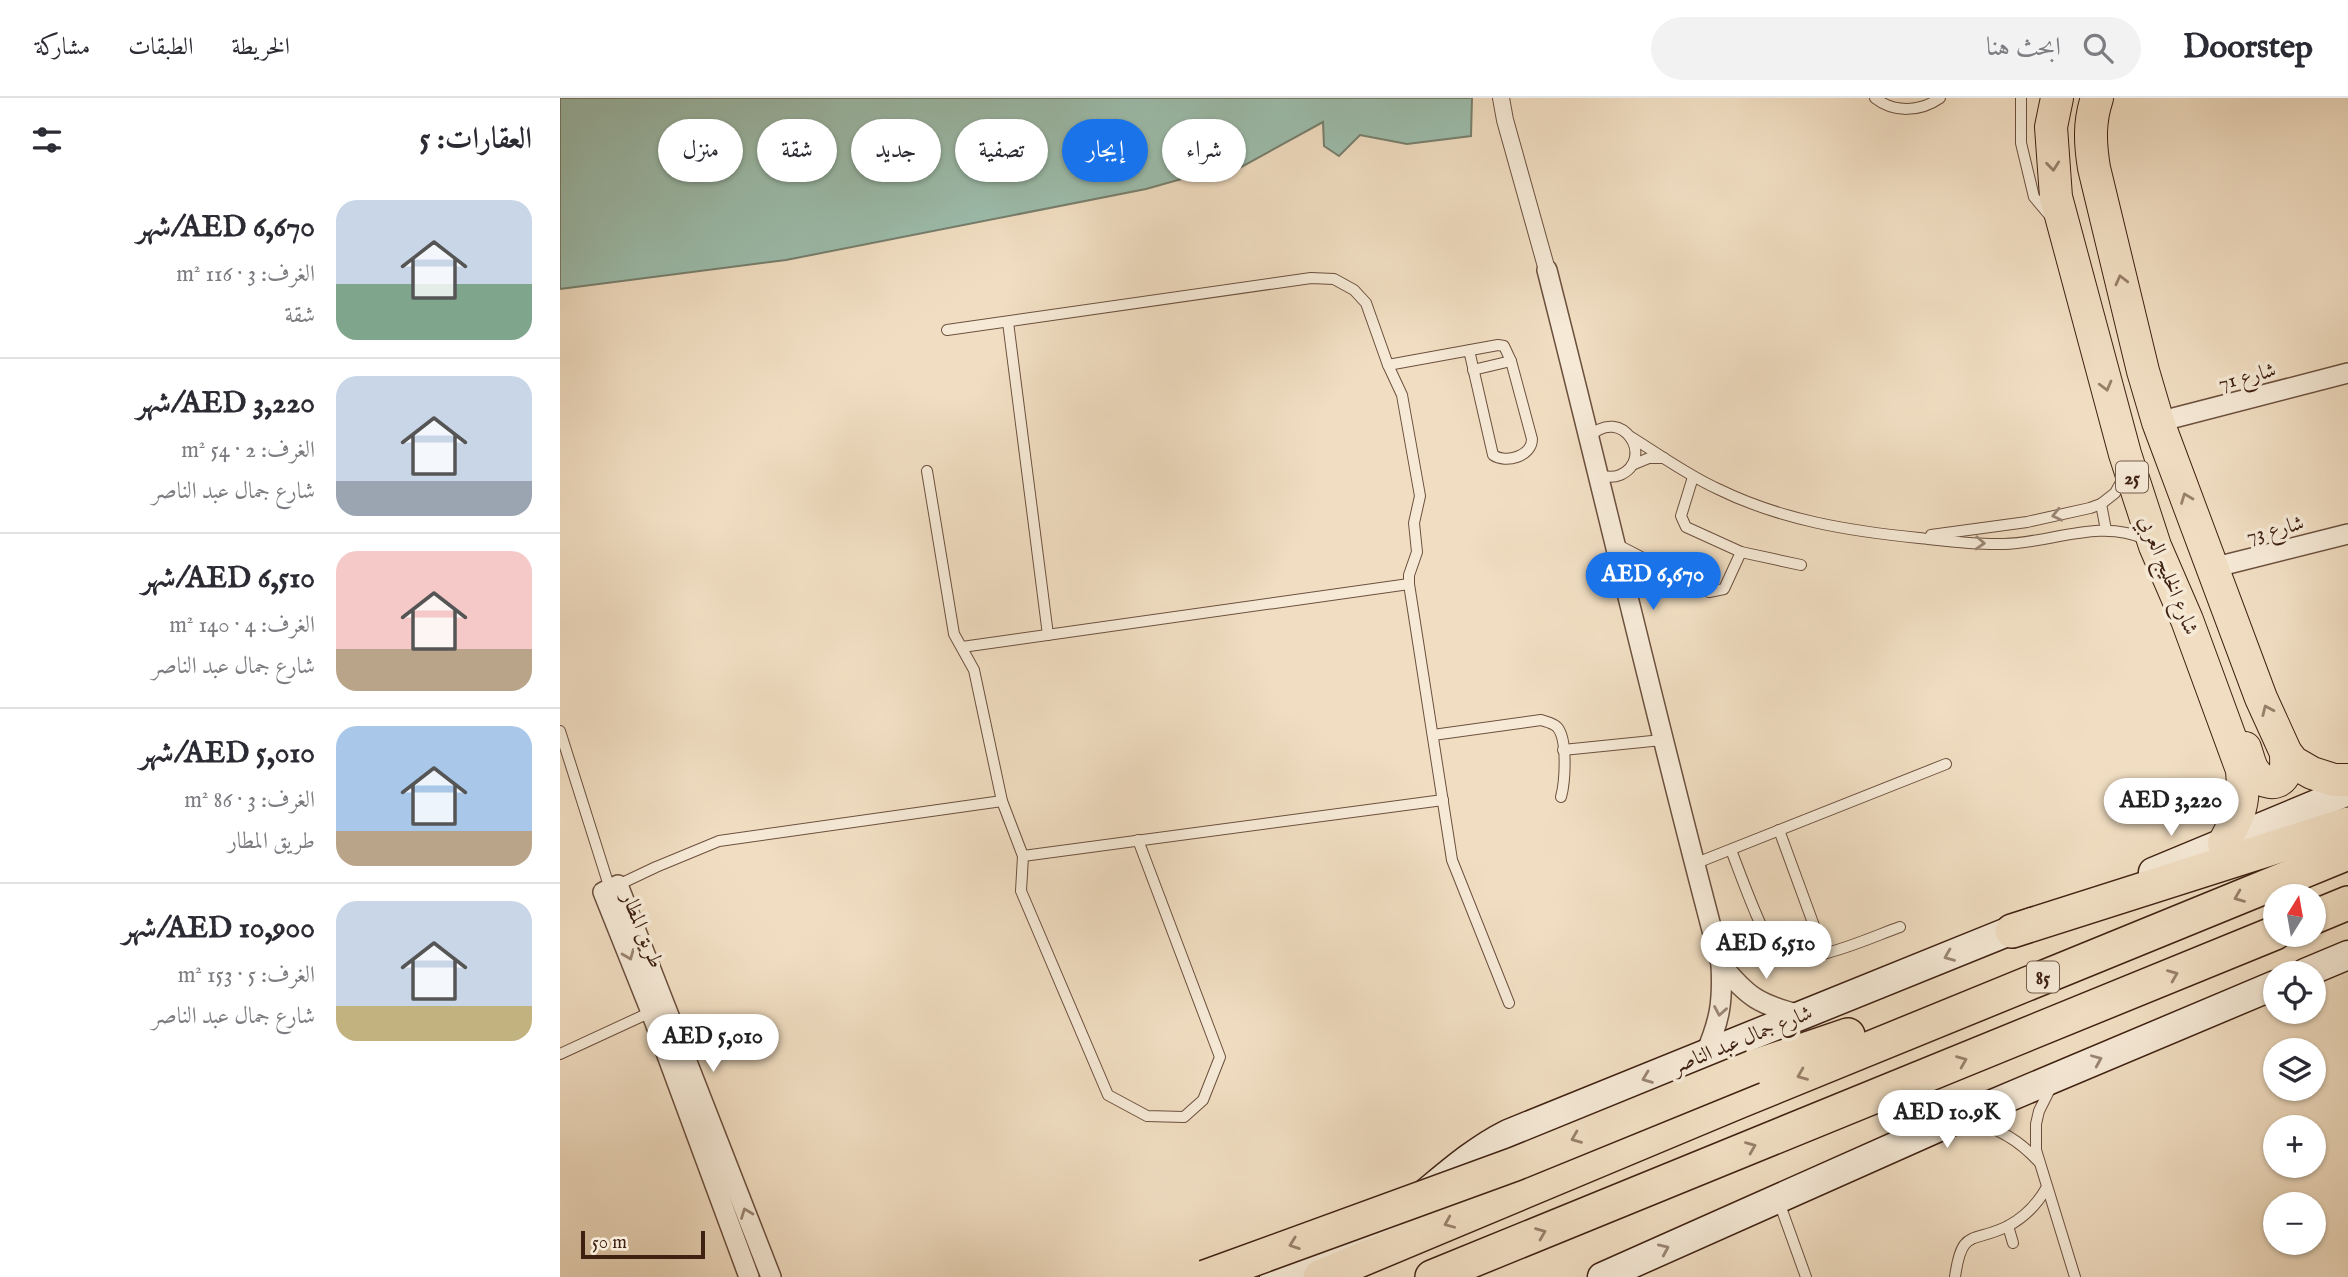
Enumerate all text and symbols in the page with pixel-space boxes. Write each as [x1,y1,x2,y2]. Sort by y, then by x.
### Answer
search box [1651,17,2141,80]
text: Doorstep [2183,27,2313,69]
icon: search [2079,29,2117,67]
text: ابحث هنا [1986,31,2061,64]
text: مشاركة [35,32,90,63]
text: الطبقات [128,32,194,63]
text: الخريطة [232,32,290,63]
chip: منزل [658,119,743,182]
chip: شقة [757,119,837,182]
chip: جديد [851,119,941,182]
chip: تصفية [955,119,1048,182]
chip: إيجار [1062,119,1148,182]
chip: شراء [1162,119,1246,182]
icon: filters [28,121,66,159]
text: العقارات: 5 [419,121,532,159]
one-way arrow [2045,160,2060,171]
text: AED 6,670/شهر [137,209,315,247]
icon: home [392,228,476,312]
text: الغرف: 3 · 116 m² [176,260,315,289]
one-way arrow [2115,274,2129,286]
text: شقة [285,301,315,330]
street label: شارع 71 [2216,357,2280,401]
one-way arrow [2098,380,2112,392]
text: AED 3,220/شهر [137,385,315,423]
icon: home [392,404,476,488]
text: الغرف: 2 · 54 m² [181,436,315,465]
road number: 25 [2116,462,2148,492]
text: شارع جمال عبد الناصر [152,477,315,506]
one-way arrow [2180,492,2194,504]
one-way arrow [2051,507,2063,521]
street label: شارع 73 [2244,510,2308,554]
street label: شارع الخليج العربي [2128,512,2204,641]
one-way arrow [1975,536,1986,551]
pin: AED 6,670 [1573,552,1733,612]
text: AED 6,510/شهر [141,560,315,598]
text: AED 6,670 [1602,560,1704,589]
icon: home [392,579,476,663]
text: الغرف: 4 · 140 m² [169,611,315,640]
text: شارع جمال عبد الناصر [152,652,315,681]
one-way arrow [2261,705,2275,718]
text: AED 5,010/شهر [140,735,315,773]
icon: home [392,754,476,838]
pin: AED 3,220 [2091,778,2251,838]
text: الغرف: 3 · 86 m² [184,786,315,815]
text: AED 3,220 [2120,786,2222,815]
text: طريق المطار [228,827,315,856]
north arrow [2263,884,2326,947]
map controls [2263,884,2326,1255]
street label: طريق المطار [613,887,669,973]
one-way arrow [2234,888,2246,902]
text: AED 10,900/شهر [122,910,315,948]
pin: AED 6,510 [1686,922,1846,981]
icon: home [392,929,476,1013]
text: AED 6,510 [1717,929,1815,958]
one-way arrow [1944,947,1956,961]
one-way arrow [620,949,634,961]
text: الغرف: 5 · 153 m² [178,961,315,990]
button: locate [2263,961,2326,1024]
road number: 85 [2027,962,2059,992]
one-way arrow [2165,969,2178,983]
street label: شارع جمال عبد الناصر [1667,1000,1818,1084]
text: شارع جمال عبد الناصر [152,1002,315,1031]
one-way arrow [1713,1005,1728,1017]
pin: AED 5,010 [633,1014,793,1074]
text: AED 5,010 [663,1022,763,1051]
button: layers [2263,1038,2326,1101]
one-way arrow [2090,1054,2102,1068]
one-way arrow [1955,1055,1967,1069]
one-way arrow [1797,1067,1809,1081]
one-way arrow [1642,1069,1654,1083]
pin: AED 10.9K [1867,1090,2027,1150]
text: AED 10.9K [1894,1098,2000,1127]
button: + [2263,1115,2326,1178]
one-way arrow [1571,1130,1583,1144]
one-way arrow [1744,1141,1757,1155]
button: − [2263,1192,2326,1255]
one-way arrow [741,1208,755,1220]
one-way arrow [1444,1215,1456,1229]
one-way arrow [1534,1227,1546,1241]
scale bar [581,1228,705,1260]
text: 50 m [592,1231,627,1255]
one-way arrow [1289,1236,1301,1250]
one-way arrow [1657,1243,1669,1257]

